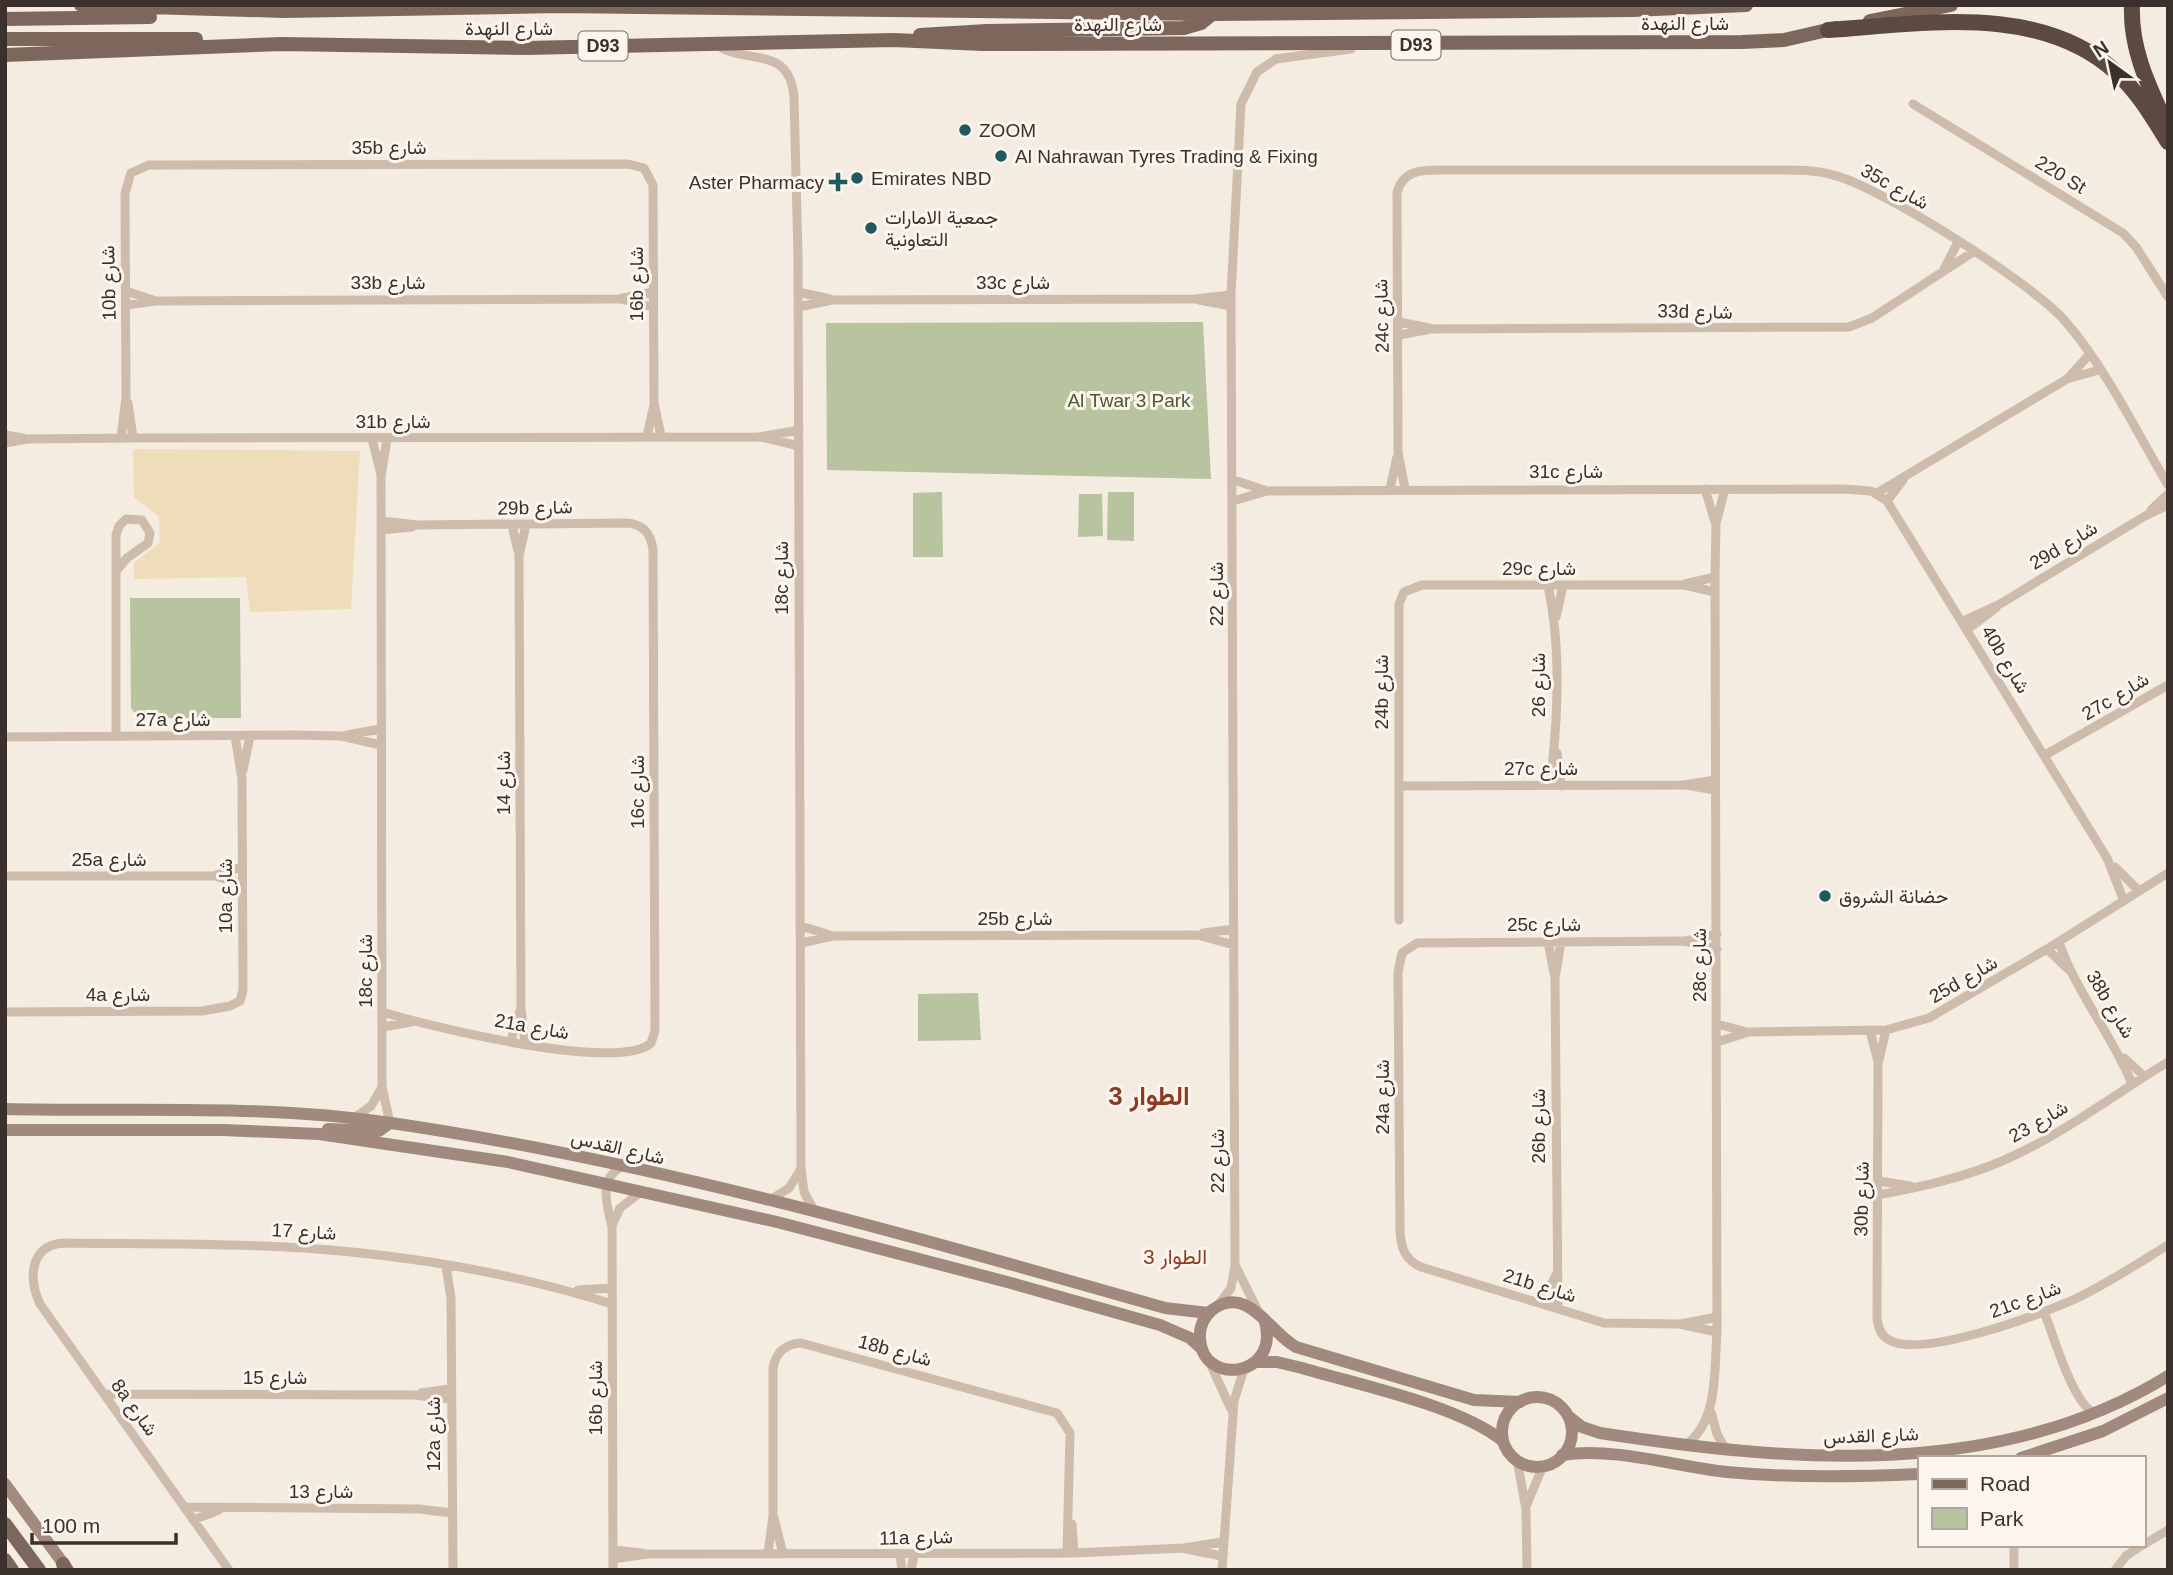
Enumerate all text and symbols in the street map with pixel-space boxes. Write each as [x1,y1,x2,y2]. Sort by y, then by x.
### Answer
street label: شارع النهدة [1641,13,1729,36]
street label: شارع النهدة [1074,14,1162,37]
street label: شارع النهدة [465,18,553,41]
north arrow [2075,28,2145,98]
road number: D93 [1392,31,1440,60]
road number: D93 [578,32,628,60]
text: N [2090,37,2112,62]
place label: ZOOM [979,120,1036,141]
marker: ZOOM [957,122,973,138]
street label: 35b شارع [351,137,427,160]
place label: Al Nahrawan Tyres Trading & Fixing [1015,146,1318,167]
marker: Al Nahrawan Tyres Trading & Fixing [993,148,1009,164]
street label: 220 St [2032,151,2090,198]
street label: 35c شارع [1856,159,1932,215]
place label: Emirates NBD [871,168,991,189]
marker: Emirates NBD [849,170,865,186]
place label: Aster Pharmacy [689,172,824,193]
marker: Aster Pharmacy [830,174,846,190]
place label: جمعية الامارات التعاونية [885,207,998,251]
marker: جمعية الامارات التعاونية [863,220,879,236]
street label: 10b شارع [97,245,122,321]
street label: 16b شارع [626,246,649,322]
street label: 33b شارع [350,272,426,295]
street label: 33c شارع [976,272,1050,295]
street label: 24c شارع [1370,279,1395,353]
street label: 33d شارع [1657,300,1733,325]
park label: Al Twar 3 Park [1067,390,1191,411]
street label: 31b شارع [355,411,431,434]
street label: 31c شارع [1529,461,1603,484]
street label: 29b شارع [497,496,573,521]
street label: 29d شارع [2026,517,2102,576]
street label: 18c شارع [771,541,794,615]
street label: 29c شارع [1502,558,1576,581]
street label: شارع 22 [1206,562,1229,626]
street label: 40b شارع [1975,622,2034,698]
street label: شارع 26 [1528,653,1551,717]
street label: 24b شارع [1371,654,1394,730]
street label: 27c شارع [2078,668,2153,726]
street label: 27a شارع [135,709,211,732]
street label: شارع 14 [493,751,516,815]
street label: 16c شارع [627,755,650,829]
street label: 27c شارع [1504,758,1578,781]
street label: 25a شارع [71,849,147,872]
street label: 10a شارع [215,858,238,934]
place label: حضانة الشروق [1839,886,1948,908]
marker: حضانة الشروق [1817,888,1833,904]
street label: 25b شارع [977,908,1053,931]
street label: 25c شارع [1507,914,1581,937]
street label: 28c شارع [1689,928,1712,1002]
street label: 18c شارع [355,934,378,1008]
street label: 25d شارع [1925,952,2002,1009]
street label: 38b شارع [2080,967,2139,1043]
street label: 4a شارع [86,984,150,1007]
street label: 21a شارع [493,1010,571,1045]
street label: 24a شارع [1372,1059,1395,1135]
district label: الطوار 3 [1108,1081,1190,1112]
street label: 26b شارع [1528,1088,1551,1164]
street label: شارع 23 [2005,1096,2072,1148]
street label: شارع القدس [569,1127,667,1170]
street label: شارع 22 [1207,1129,1230,1193]
street label: 30b شارع [1850,1161,1875,1237]
street label: شارع 17 [271,1219,337,1246]
district label: الطوار 3 [1143,1245,1207,1270]
street label: 21b شارع [1500,1264,1579,1308]
street label: 21c شارع [1987,1277,2064,1324]
street label: 18b شارع [855,1331,934,1372]
street label: 16b شارع [585,1360,608,1436]
street label: شارع 15 [243,1367,307,1390]
street label: 8a شارع [105,1375,162,1441]
street label: 12a شارع [423,1396,446,1472]
street label: شارع القدس [1823,1423,1919,1450]
legend [1918,1456,2145,1547]
text: Road [1980,1472,2030,1495]
street label: شارع 13 [289,1481,353,1504]
scale bar [32,1502,175,1546]
text: Park [1980,1507,2024,1530]
text: 100 m [42,1514,100,1537]
street label: 11a شارع [879,1526,953,1551]

